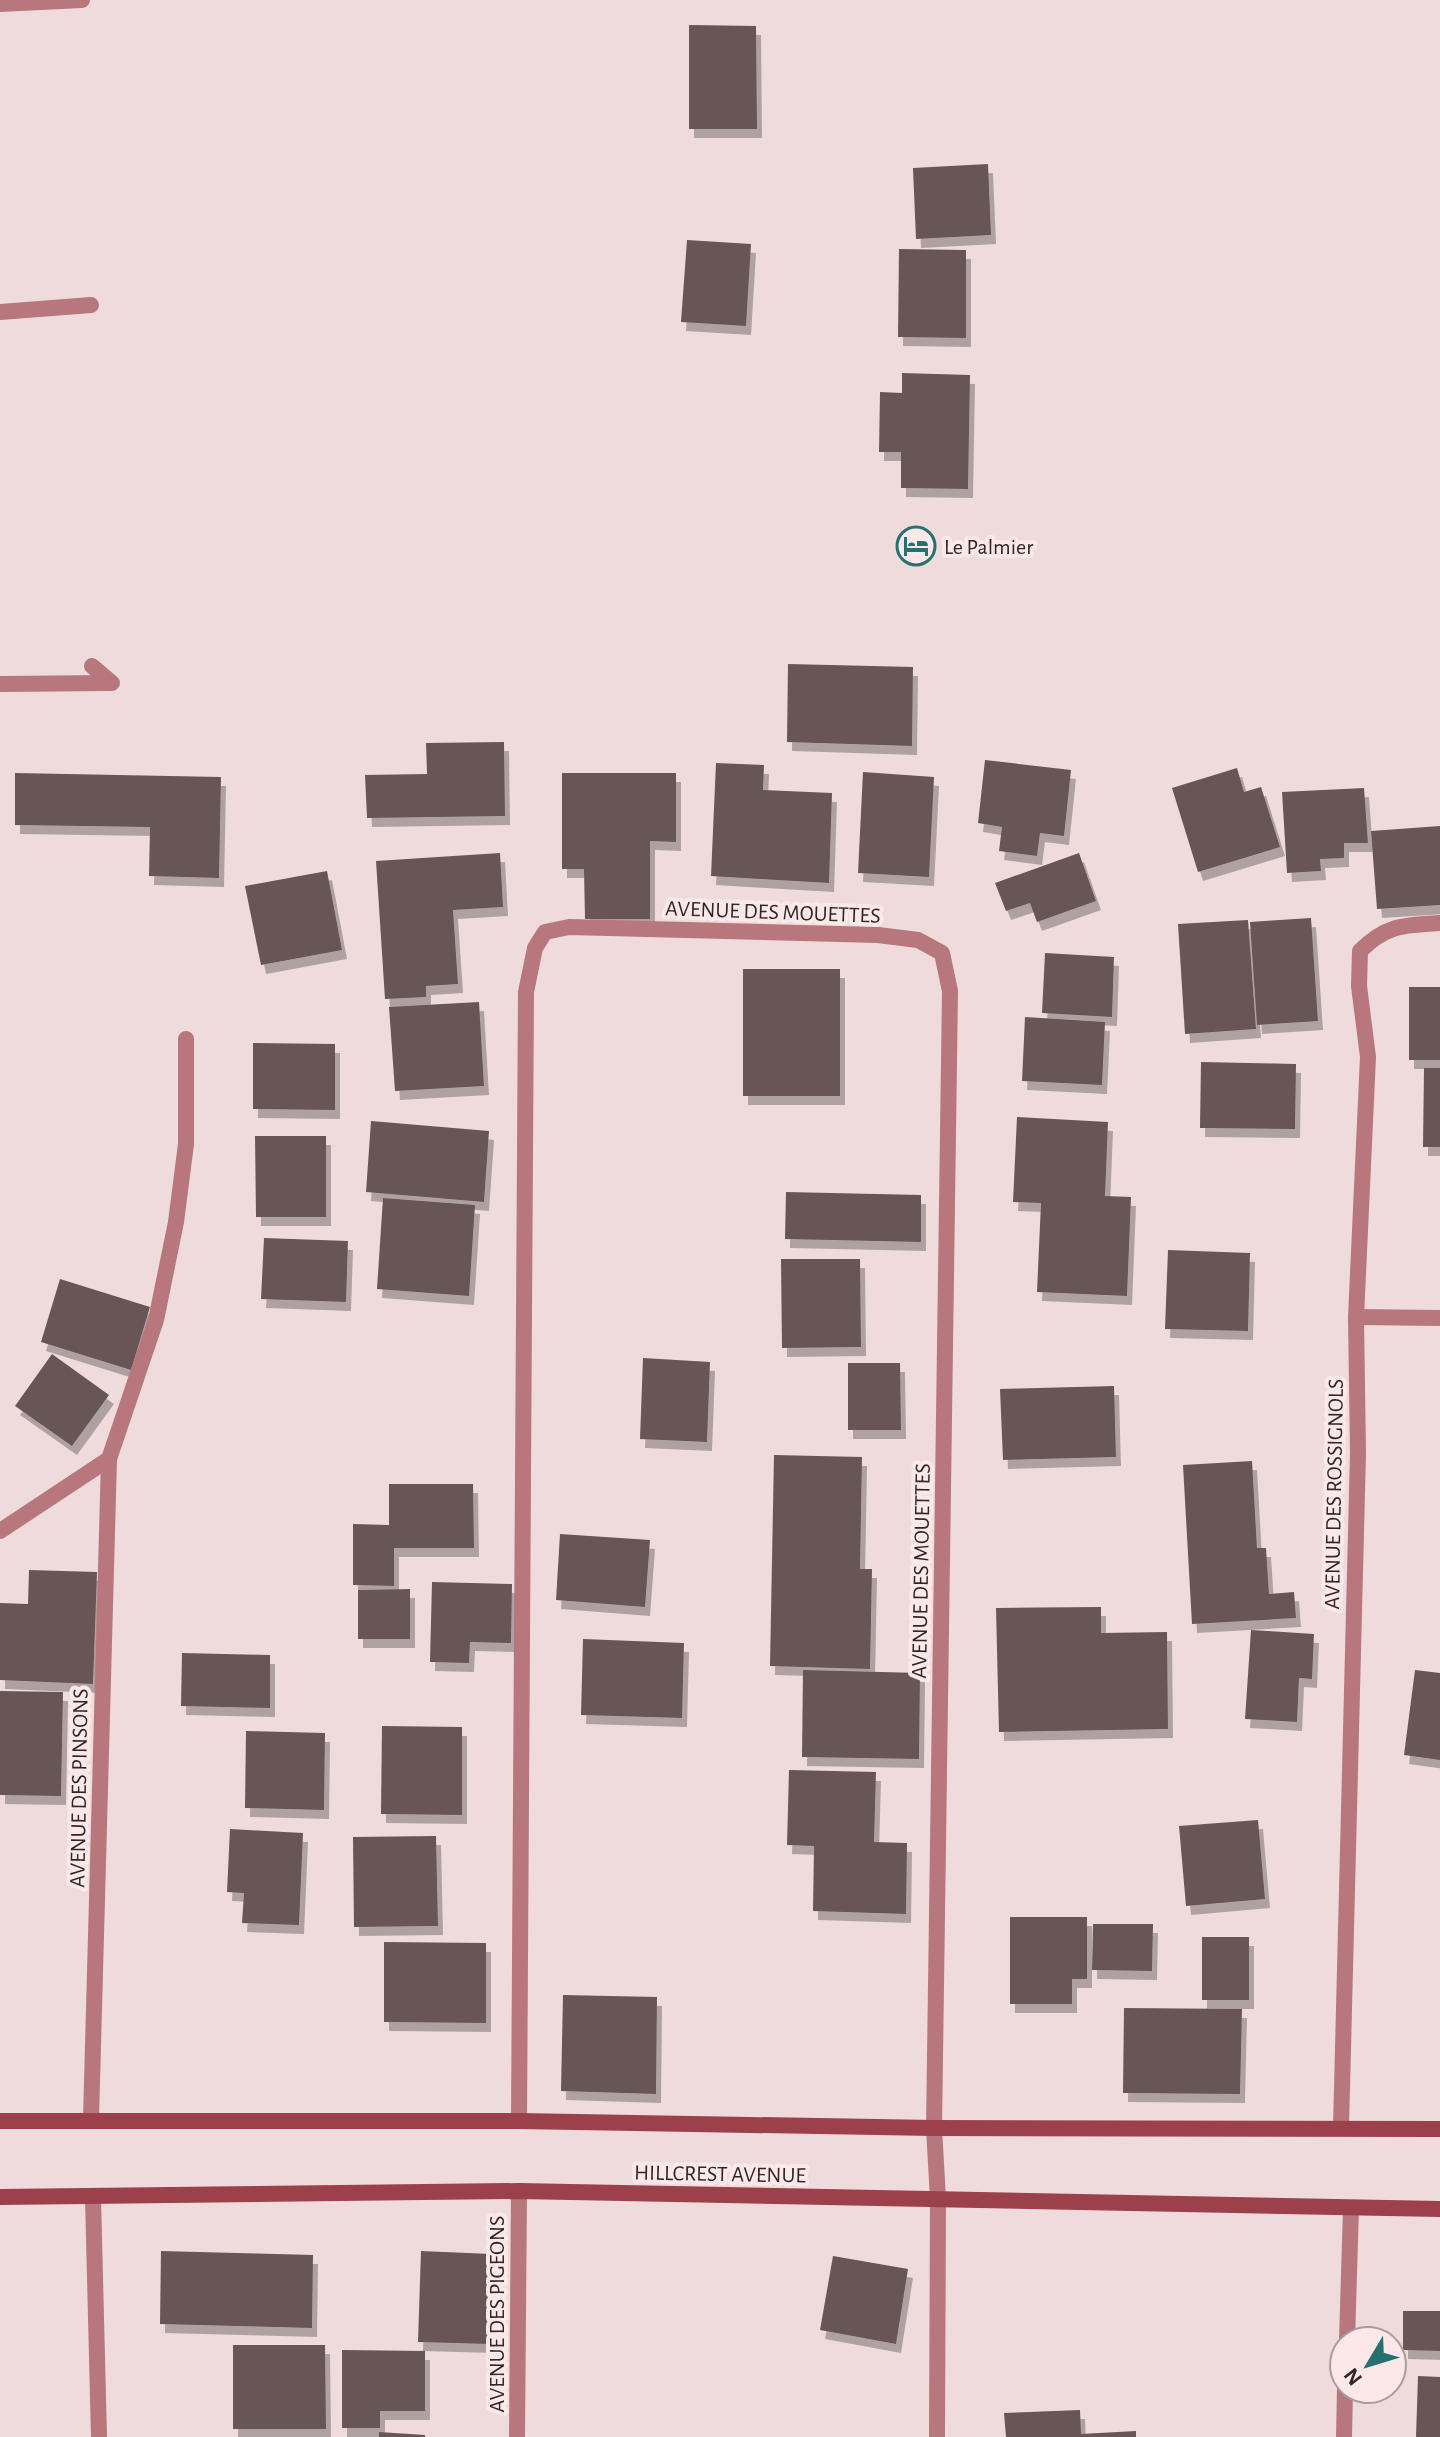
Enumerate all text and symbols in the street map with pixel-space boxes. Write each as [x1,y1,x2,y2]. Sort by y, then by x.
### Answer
hotel icon: Le Palmier [895,525,937,567]
place label: Le Palmier [944,536,1033,558]
street label: AVENUE DES MOUETTES [665,897,881,927]
street label: AVENUE DES ROSSIGNOLS [1321,1378,1347,1610]
street label: AVENUE DES MOUETTES [908,1463,934,1679]
street label: AVENUE DES PINSONS [66,1688,92,1888]
street label: HILLCREST AVENUE [634,2162,806,2187]
street label: AVENUE DES PIGEONS [486,2216,508,2412]
north arrow [1328,2325,1408,2405]
text: N [1340,2364,1366,2389]

